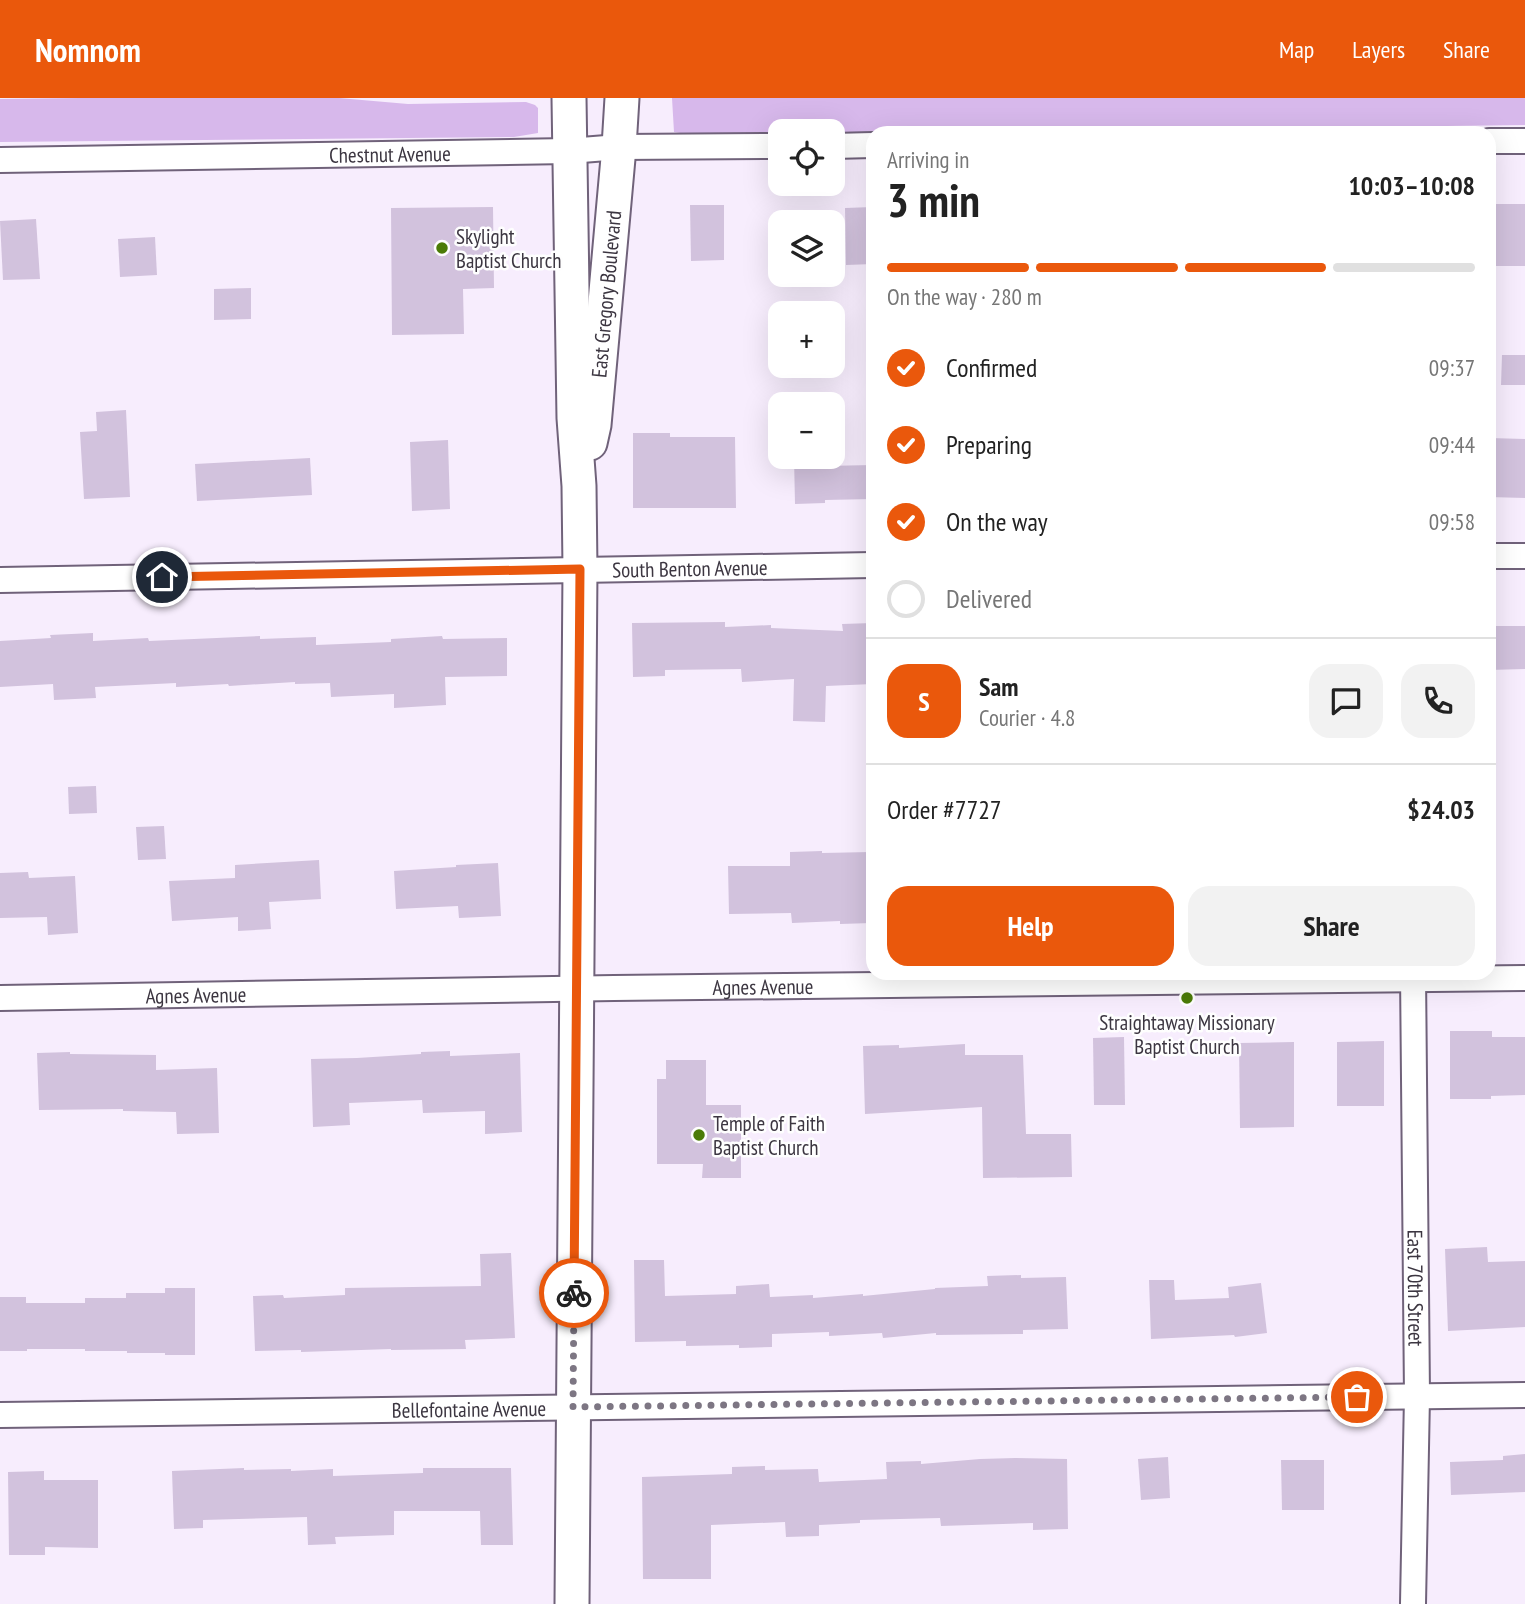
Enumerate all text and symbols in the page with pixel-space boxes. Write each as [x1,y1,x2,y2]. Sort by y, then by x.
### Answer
text: Nomnom [35,28,141,71]
text: Map [1279,34,1314,65]
text: Layers [1352,34,1405,65]
text: Share [1443,34,1490,65]
map controls [768,119,845,469]
button: locate [768,119,845,196]
street label: Chestnut Avenue [329,139,451,168]
text: Arriving in [887,145,969,174]
text: 10:03–10:08 [1348,169,1475,202]
text: 3 min [887,170,980,230]
street label: East Gregory Boulevard [585,209,627,379]
button: layers [768,210,845,287]
place label: Skylight Baptist Church [456,223,562,274]
marker: Skylight Baptist Church [434,240,450,256]
text: On the way · 280 m [887,282,1042,311]
button: + [768,301,845,378]
icon: check [887,349,925,387]
text: Confirmed [946,351,1037,384]
text: 09:37 [1429,353,1475,382]
button: − [768,392,845,469]
icon: check [887,426,925,464]
text: Preparing [946,428,1032,461]
text: 09:44 [1429,430,1475,459]
icon: check [887,503,925,541]
text: On the way [946,505,1048,538]
text: 09:58 [1429,507,1475,536]
pin [132,547,192,607]
street label: South Benton Avenue [612,553,768,583]
icon: home [143,558,181,596]
text: Delivered [946,582,1032,615]
button: chat [1309,664,1383,738]
button: phone [1401,664,1475,738]
text: Sam [979,670,1018,703]
text: S [918,685,930,718]
text: Courier · 4.8 [979,703,1075,732]
text: Order #7727 [887,793,1002,826]
text: $24.03 [1407,793,1475,826]
button: Help [887,886,1174,966]
button: Share [1188,886,1475,966]
street label: Agnes Avenue [712,972,814,1000]
street label: Agnes Avenue [145,980,247,1009]
marker: Straightaway Missionary Baptist Church [1179,990,1195,1006]
place label: Straightaway Missionary Baptist Church [1099,1009,1275,1060]
place label: Temple of Faith Baptist Church [713,1110,825,1161]
marker: Temple of Faith Baptist Church [691,1127,707,1143]
street label: East 70th Street [1402,1230,1430,1347]
courier [539,1258,609,1328]
icon: bike [555,1274,593,1312]
pin [1327,1367,1387,1427]
icon: bag [1338,1378,1376,1416]
street label: Bellefontaine Avenue [392,1394,546,1423]

